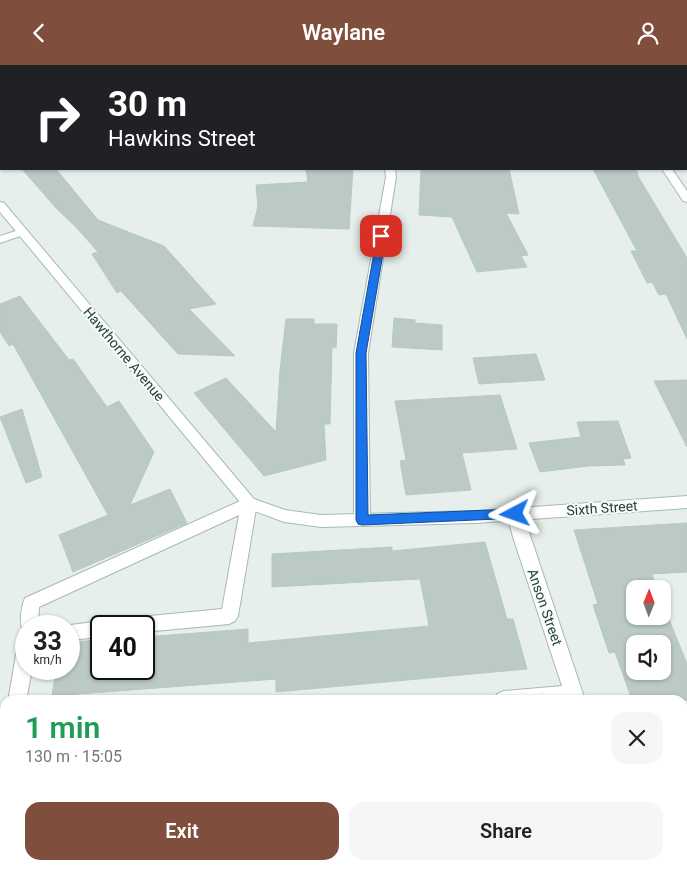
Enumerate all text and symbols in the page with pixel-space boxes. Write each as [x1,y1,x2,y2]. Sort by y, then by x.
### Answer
icon: back [25,19,53,47]
icon: person [634,19,662,47]
text: Waylane [302,20,385,45]
text: 30 m [108,84,187,125]
icon: right [25,85,90,150]
text: Hawkins Street [108,126,256,151]
pin [360,215,402,257]
icon: arrive [367,222,395,250]
street label: Hawthorne Avenue [80,304,168,404]
position arrow [488,487,540,539]
street label: Sixth Street [566,498,639,518]
street label: Anson Street [524,566,566,648]
north arrow [626,580,671,625]
map controls [626,580,671,680]
speed limit sign: 40 [90,615,155,680]
text: 33 [33,627,62,656]
button: sound [626,635,671,680]
text: km/h [33,653,62,667]
text: 1 min [25,710,100,745]
button: close [611,712,663,764]
text: 130 m · 15:05 [25,747,122,766]
button: Exit [25,802,339,860]
button: Share [349,802,663,860]

